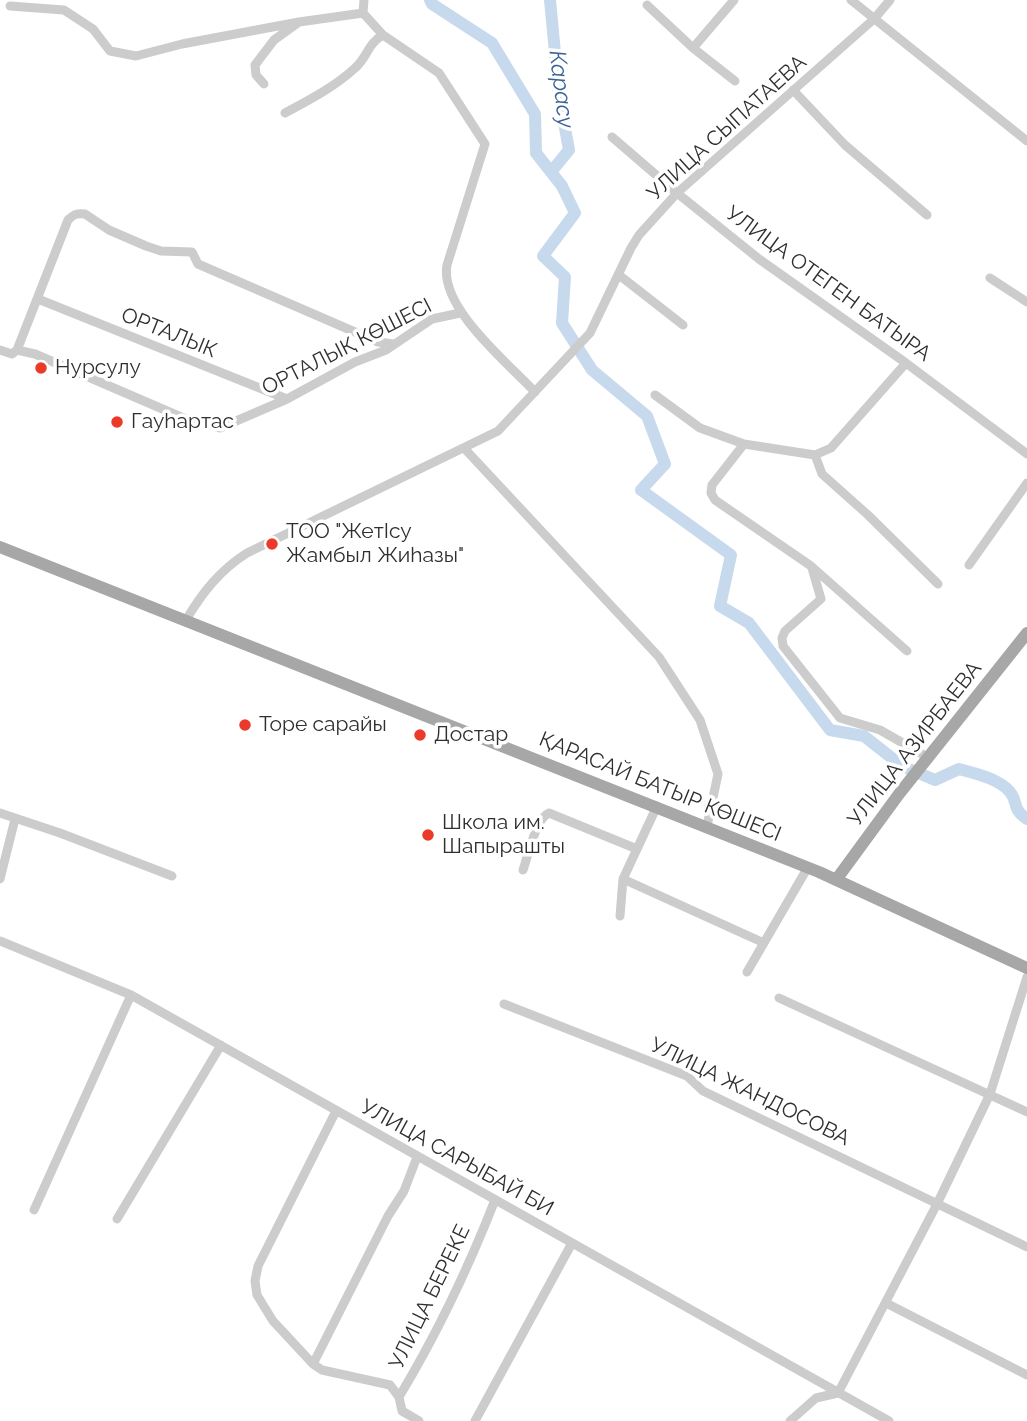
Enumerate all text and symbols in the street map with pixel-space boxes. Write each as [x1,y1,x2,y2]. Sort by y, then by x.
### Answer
water label: Карасу [543,49,579,129]
street label: УЛИЦА СЫПАТАЕВА [642,50,812,206]
street label: УЛИЦА ОТЕГЕН БАТЫРА [720,201,936,367]
street label: ОРТАЛЫҚ КӨШЕСІ [258,293,436,401]
street label: ОРТАЛЫК [118,302,220,364]
place label: Нурсулу [55,355,141,381]
marker: Нурсулу [33,360,49,376]
place label: Гауhартас [131,409,234,435]
marker: Гауhартас [109,414,125,430]
place label: ТОО "ЖетIсу Жамбыл Жиhазы" [286,519,464,569]
marker: ТОО "ЖетIсу Жамбыл Жиhазы" [264,536,280,552]
street label: УЛИЦА АЗИРБАЕВА [843,657,987,831]
place label: Торе сарайы [259,712,387,738]
marker: Торе сарайы [237,717,253,733]
place label: Достар [434,722,508,748]
marker: Достар [412,727,428,743]
street label: ҚАРАСАЙ БАТЫР КӨШЕСІ [535,727,785,847]
place label: Школа им. Шапырашты [442,810,565,860]
marker: Школа им. Шапырашты [420,827,436,843]
street label: УЛИЦА ЖАНДОСОВА [646,1033,854,1151]
street label: УЛИЦА САРЫБАЙ БИ [356,1094,558,1222]
street label: УЛИЦА БЕРЕКЕ [384,1221,476,1373]

